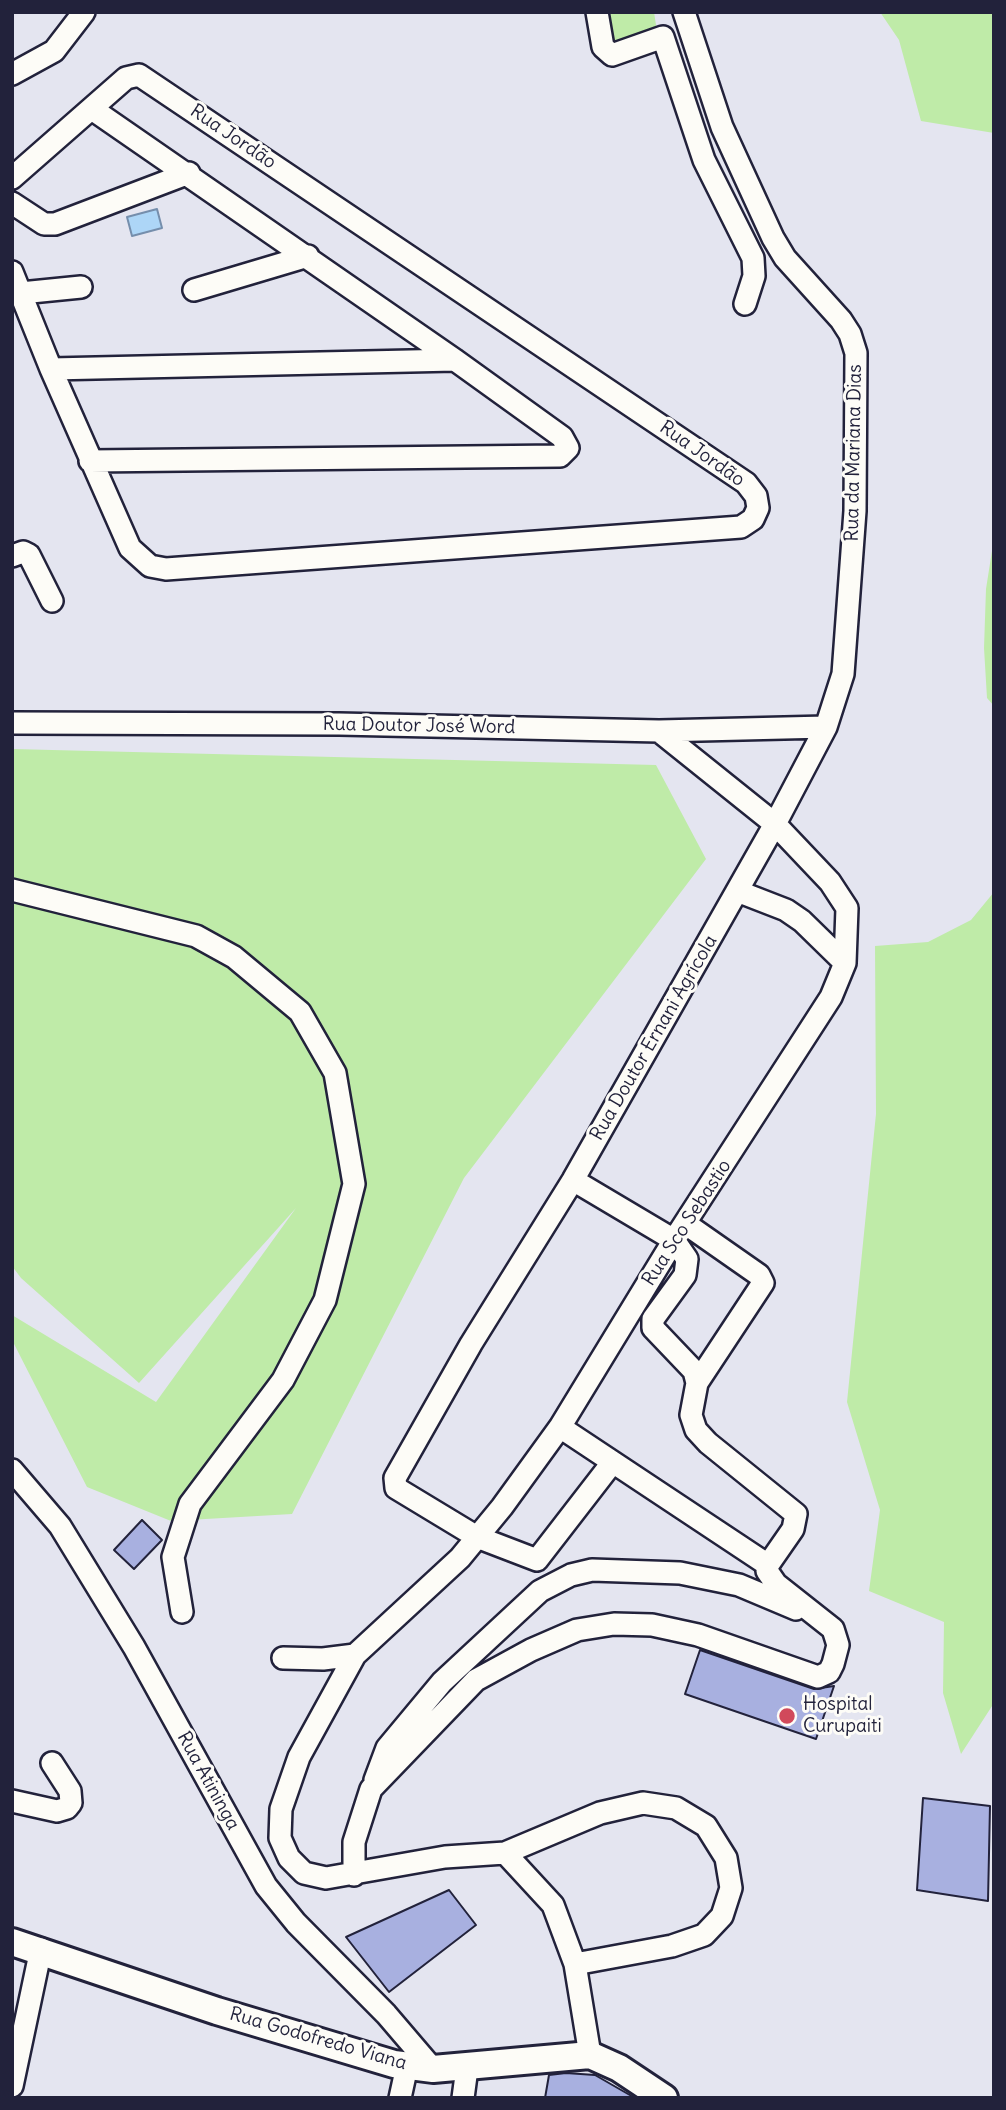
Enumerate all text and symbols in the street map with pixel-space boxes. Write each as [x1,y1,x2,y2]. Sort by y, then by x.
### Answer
street label: Rua Jordão [186,100,280,174]
street label: Rua da Mariana Dias [841,364,867,542]
street label: Rua Jordão [655,416,749,492]
street label: Rua Doutor José Word [322,713,516,739]
street label: Rua Doutor Ernani Agrícola [586,931,722,1145]
street label: Rua Sco Sebastio [638,1156,736,1290]
place label: Hospital Curupaiti [803,1694,882,1738]
marker: Hospital Curupaiti [777,1706,797,1726]
street label: Rua Atininga [172,1728,244,1834]
street label: Rua Godofredo Viana [227,2003,409,2075]

